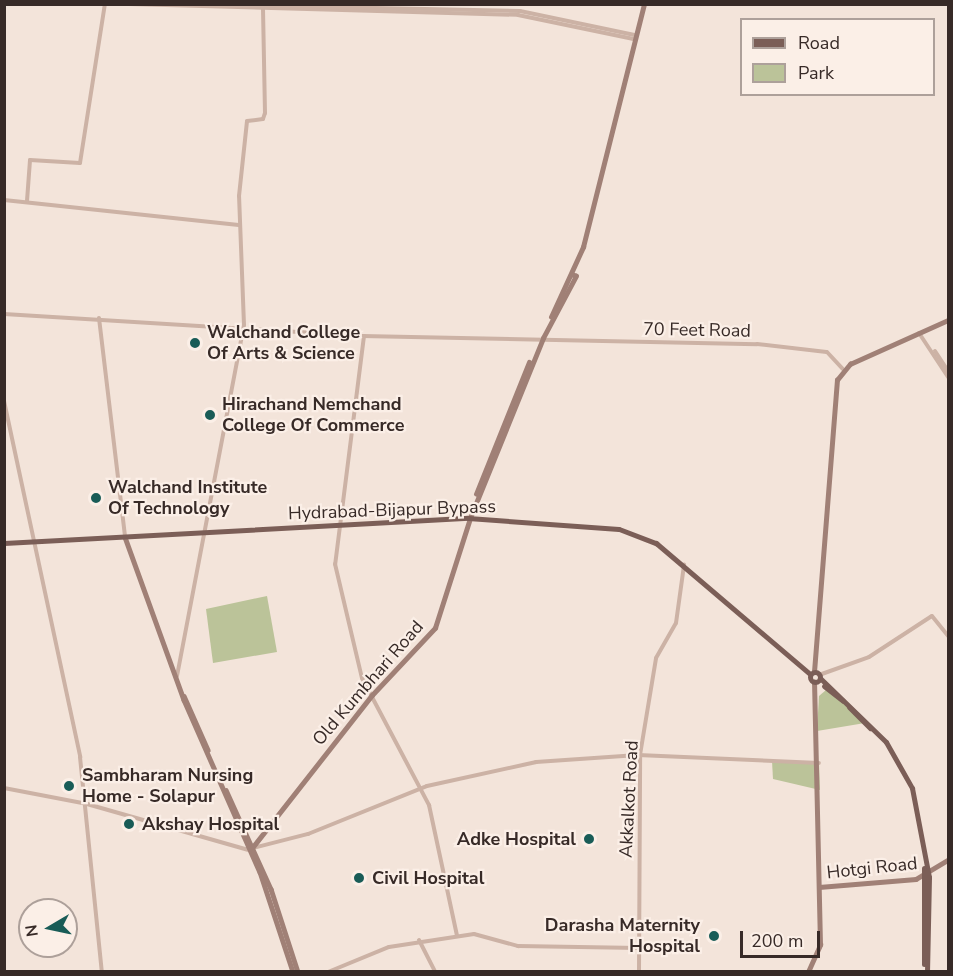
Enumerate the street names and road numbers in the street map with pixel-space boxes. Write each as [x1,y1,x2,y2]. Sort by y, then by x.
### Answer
street label: 70 Feet Road [643,318,751,342]
street label: Hydrabad-Bijapur Bypass [288,496,496,524]
street label: Old Kumbhari Road [308,616,428,750]
street label: Akkalkot Road [615,740,643,858]
street label: Hotgi Road [826,853,918,883]

